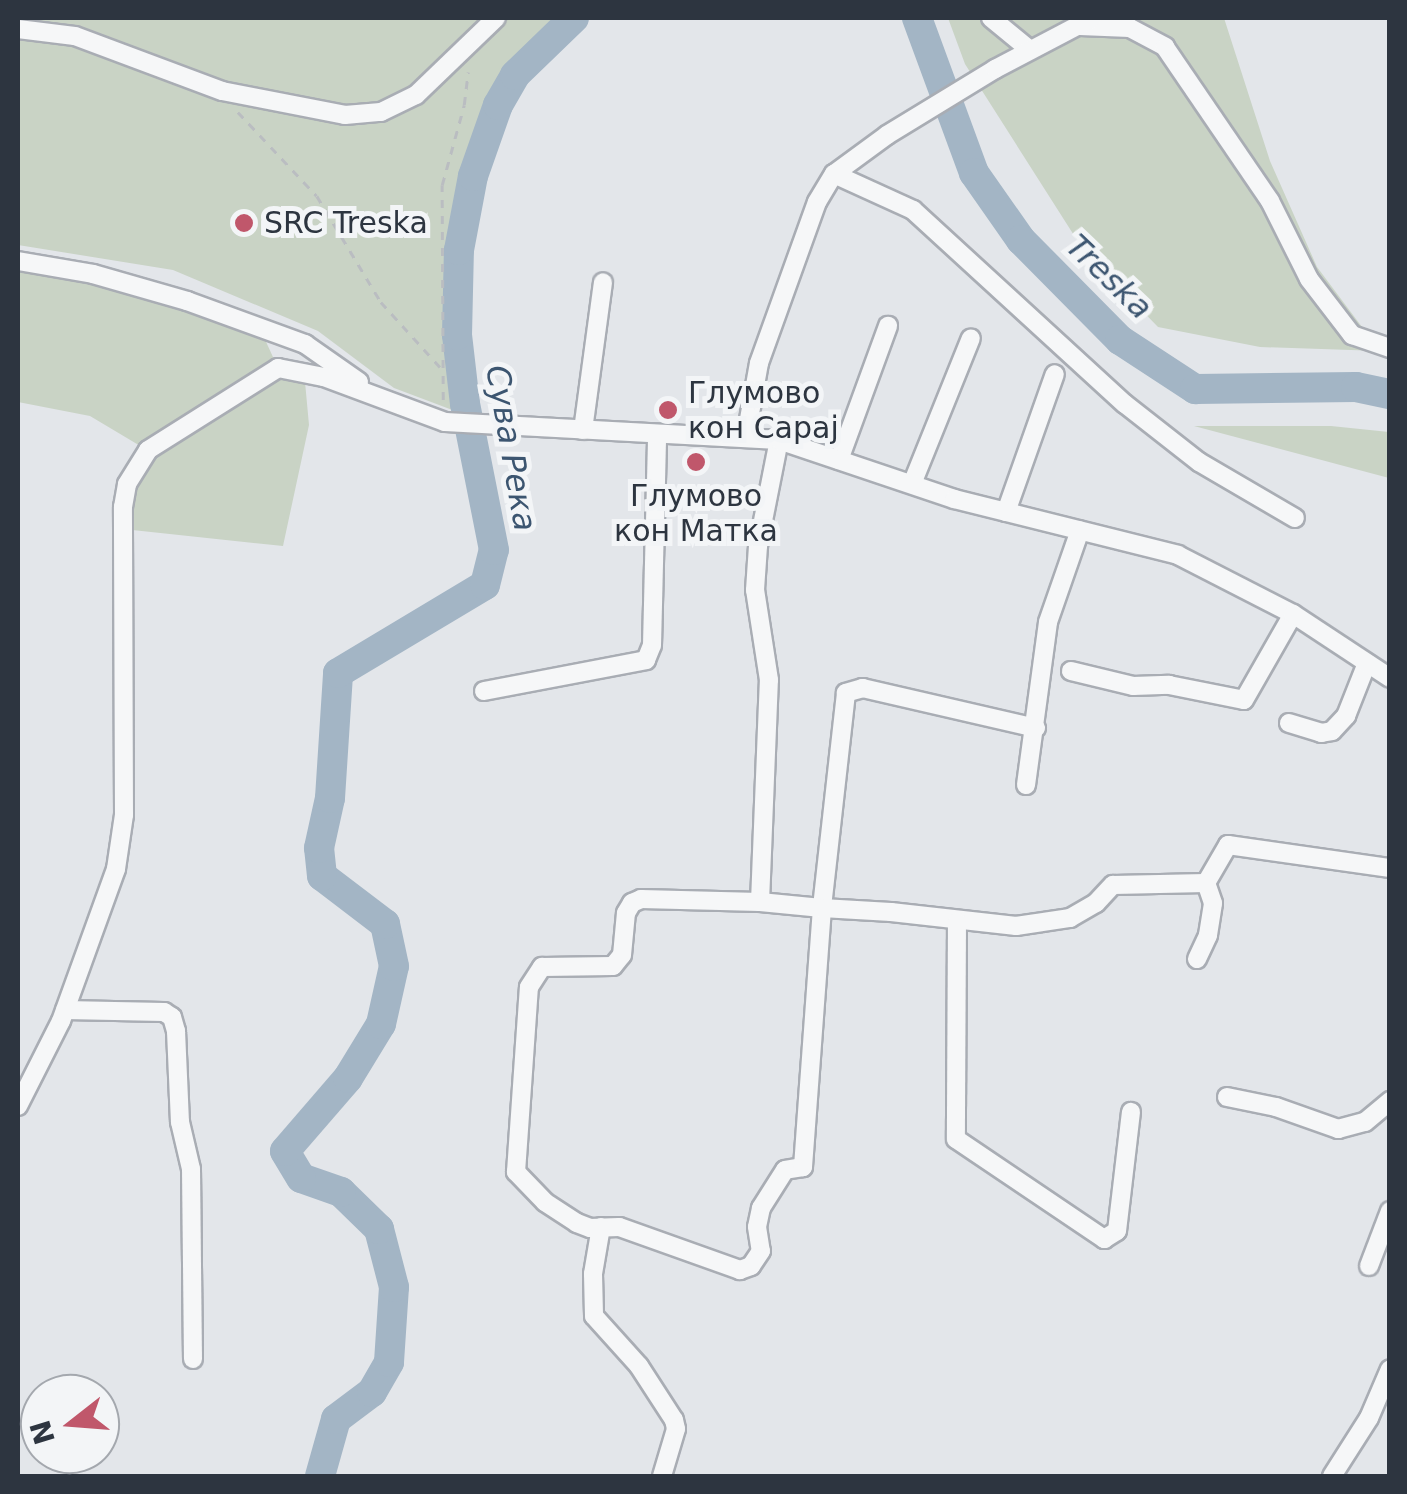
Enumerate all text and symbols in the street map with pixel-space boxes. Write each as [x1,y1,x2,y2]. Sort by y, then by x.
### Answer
place label: SRC Treska [264,205,428,241]
marker: SRC Treska [233,212,255,234]
water label: Treska [1058,227,1160,327]
water label: Сува Река [478,362,544,534]
place label: Глумово кон Сарај [688,375,839,446]
marker: Глумово кон Сарај [657,399,679,421]
marker: Глумово кон Матка [685,451,707,473]
place label: Глумово кон Матка [614,478,778,548]
north arrow [20,1374,120,1474]
text: N [24,1416,62,1448]

